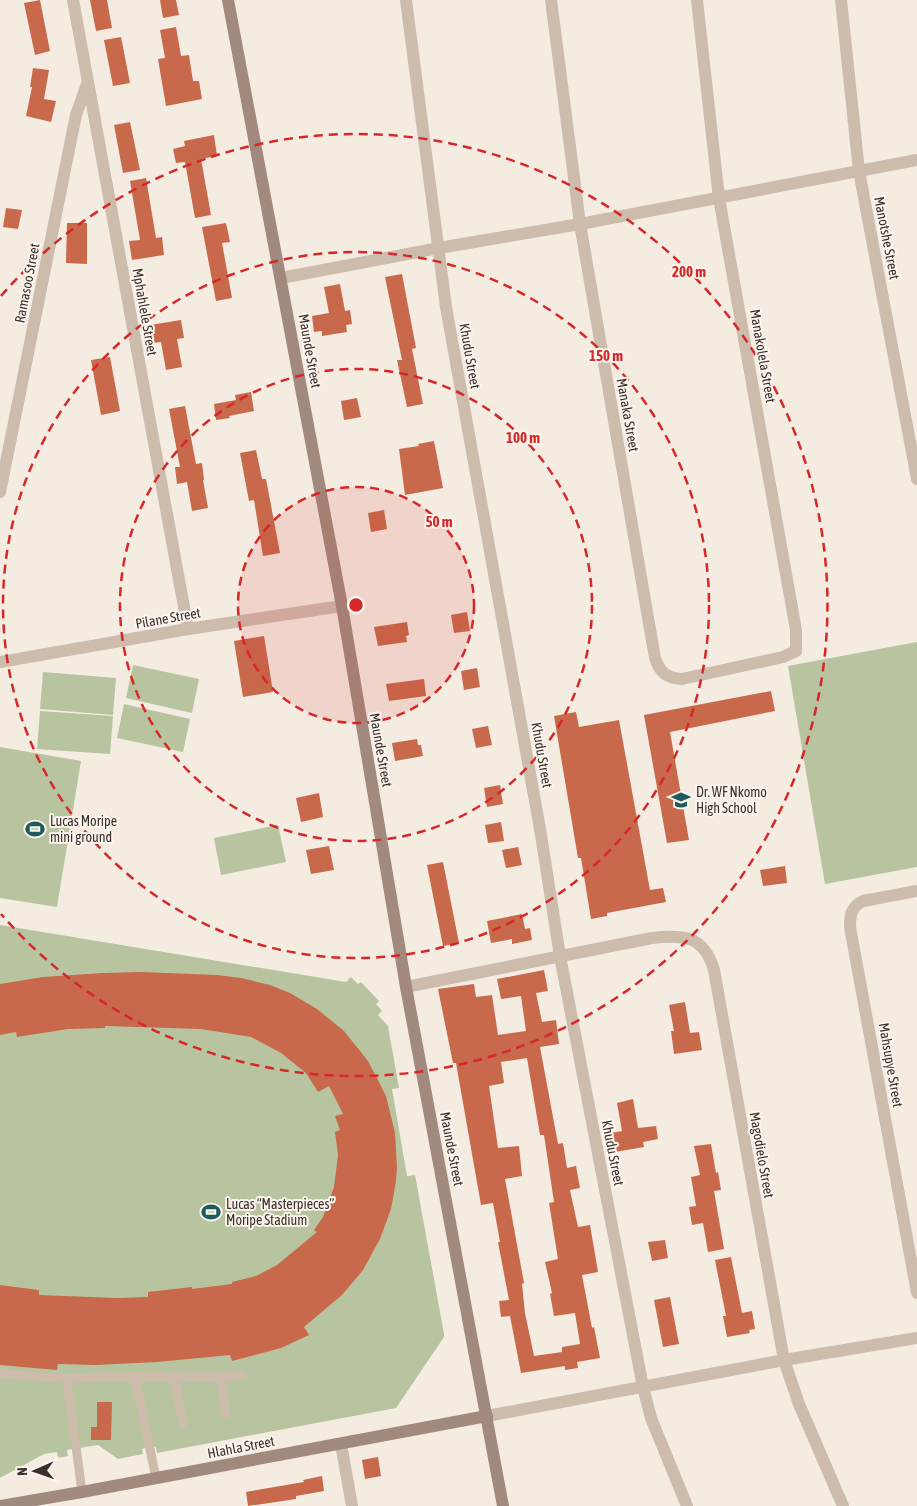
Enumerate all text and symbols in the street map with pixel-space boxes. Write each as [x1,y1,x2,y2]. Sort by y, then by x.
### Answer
street label: Manotshe Street [871,195,903,281]
street label: Ramasoo Street [11,242,43,324]
text: 200 m [672,263,706,280]
street label: Mphahlele Street [129,267,161,357]
street label: Manakolela Street [747,308,779,404]
street label: Maunde Street [296,313,324,389]
street label: Khudu Street [456,322,484,390]
text: 150 m [589,347,623,364]
street label: Manaka Street [614,377,642,453]
text: 100 m [506,429,540,446]
text: 50 m [426,513,453,530]
centre of rings [347,596,365,614]
street label: Pilane Street [134,604,202,632]
street label: Maunde Street [367,712,395,788]
street label: Khudu Street [528,721,556,789]
place label: Dr. WF Nkomo High School [696,784,767,816]
school or university icon: Dr. WF Nkomo High School [670,789,692,811]
place label: Lucas Moripe mini ground [50,813,117,845]
sports icon: Lucas Moripe mini ground [24,818,46,840]
street label: Mahsupye Street [876,1022,906,1108]
street label: Maunde Street [437,1111,467,1187]
street label: Magodielo Street [747,1111,777,1199]
street label: Khudu Street [599,1119,627,1187]
place label: Lucas “Masterpieces” Moripe Stadium [226,1196,334,1228]
sports icon: Lucas “Masterpieces” Moripe Stadium [200,1201,222,1223]
street label: Hlahla Street [206,1433,276,1461]
north arrow [10,1446,60,1496]
text: N [14,1467,30,1476]

